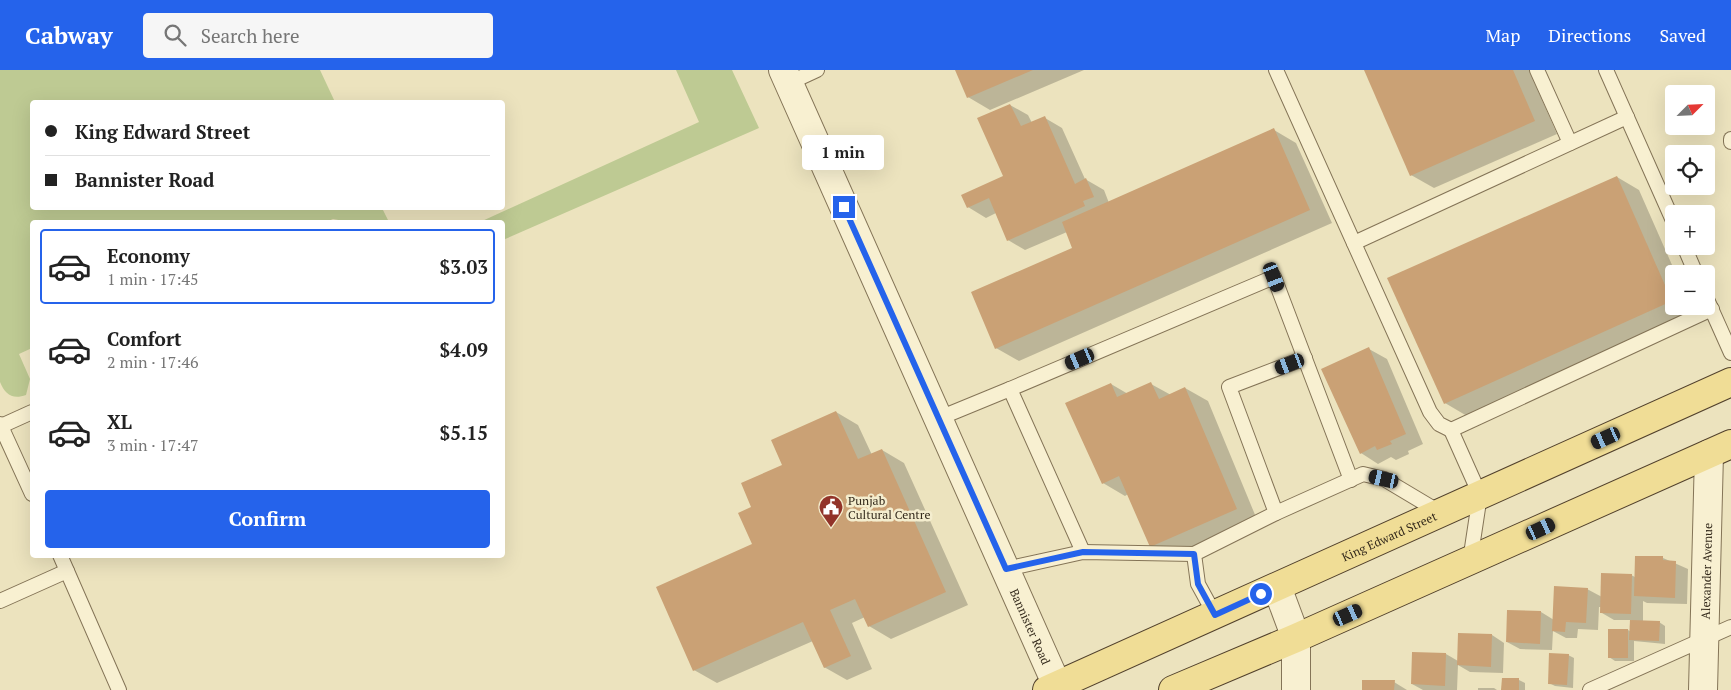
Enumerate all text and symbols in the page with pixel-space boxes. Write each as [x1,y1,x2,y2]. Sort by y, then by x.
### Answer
search box [143,13,493,58]
text: Cabway [25,19,113,51]
icon: search [161,21,189,49]
text: Search here [201,23,300,48]
text: Map [1485,23,1520,47]
text: Directions [1548,23,1631,47]
text: Saved [1659,23,1706,47]
north arrow [1665,85,1715,135]
map controls [1665,85,1715,315]
text: King Edward Street [75,119,250,144]
callout: 1 min [803,134,885,170]
text: 1 min [821,141,865,163]
button: locate [1665,145,1715,195]
text: Bannister Road [75,167,214,192]
route end [833,196,855,218]
button: + [1665,205,1715,255]
text: Economy [107,243,190,268]
icon: car [47,244,92,289]
text: $3.03 [439,254,488,279]
car [1261,260,1286,294]
button: − [1665,265,1715,315]
text: 1 min · 17:45 [107,268,199,290]
text: Comfort [107,326,182,351]
icon: car [47,327,92,372]
text: $4.09 [439,337,488,362]
car [1063,346,1096,372]
text: 2 min · 17:46 [107,351,199,373]
car [1273,352,1306,376]
text: XL [107,409,132,434]
icon: car [47,410,92,455]
text: $5.15 [439,420,488,445]
car [1589,425,1622,451]
text: 3 min · 17:47 [107,434,199,456]
car [1367,468,1400,490]
button: Confirm [45,490,490,548]
place label: Punjab Cultural Centre [848,493,930,522]
public building icon: Punjab Cultural Centre [818,494,844,528]
street label: King Edward Street [1339,508,1439,564]
car [1524,516,1557,542]
street label: Alexander Avenue [1697,523,1715,619]
route start [1250,583,1272,605]
street label: Bannister Road [1007,586,1054,667]
car [1331,602,1364,628]

